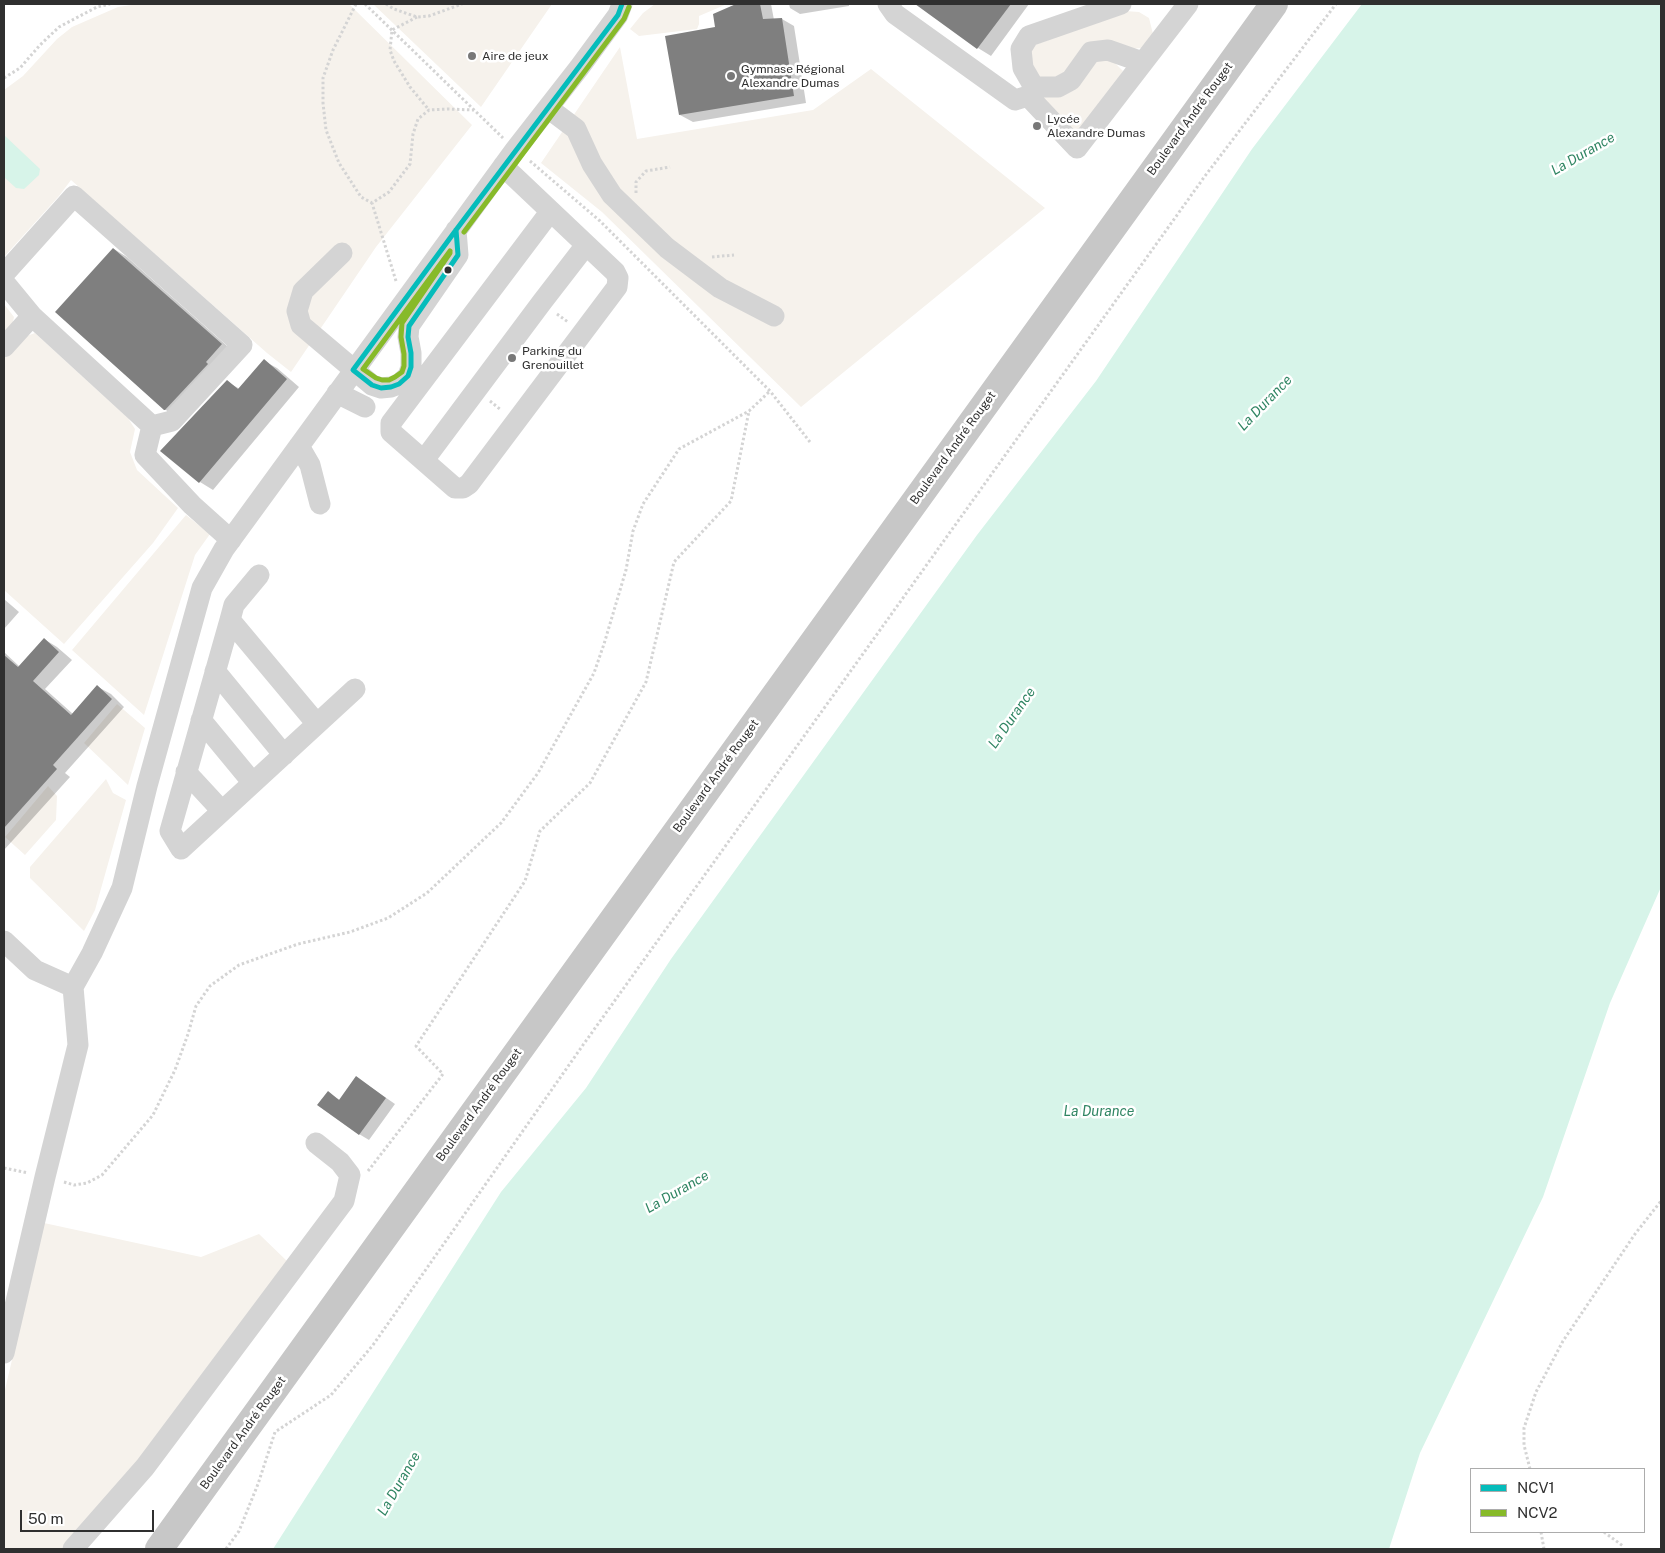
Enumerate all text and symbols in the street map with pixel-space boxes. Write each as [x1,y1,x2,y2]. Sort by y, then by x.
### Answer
place label: Aire de jeux [482,49,548,63]
marker: Aire de jeux [466,50,478,62]
street label: Boulevard André Rouget [1144,60,1236,178]
place label: Gymnase Régional Alexandre Dumas [741,62,845,90]
marker: Gymnase Régional Alexandre Dumas [725,70,737,82]
place label: Lycée Alexandre Dumas [1047,112,1145,140]
marker: Lycée Alexandre Dumas [1031,120,1043,132]
water label: La Durance [1548,129,1618,179]
unlabelled marker [443,265,453,275]
place label: Parking du Grenouillet [522,344,584,372]
marker: Parking du Grenouillet [506,352,518,364]
water label: La Durance [1234,372,1296,434]
street label: Boulevard André Rouget [907,389,999,507]
water label: La Durance [985,684,1039,752]
street label: Boulevard André Rouget [670,717,762,835]
street label: Boulevard André Rouget [433,1046,525,1164]
water label: La Durance [1064,1104,1134,1120]
water label: La Durance [642,1167,712,1217]
street label: Boulevard André Rouget [197,1374,289,1492]
water label: La Durance [374,1449,424,1519]
legend [1470,1468,1645,1533]
text: NCV1 [1517,1479,1555,1496]
scale bar [22,1500,156,1532]
text: NCV2 [1517,1504,1558,1521]
text: 50 m [28,1510,63,1527]

